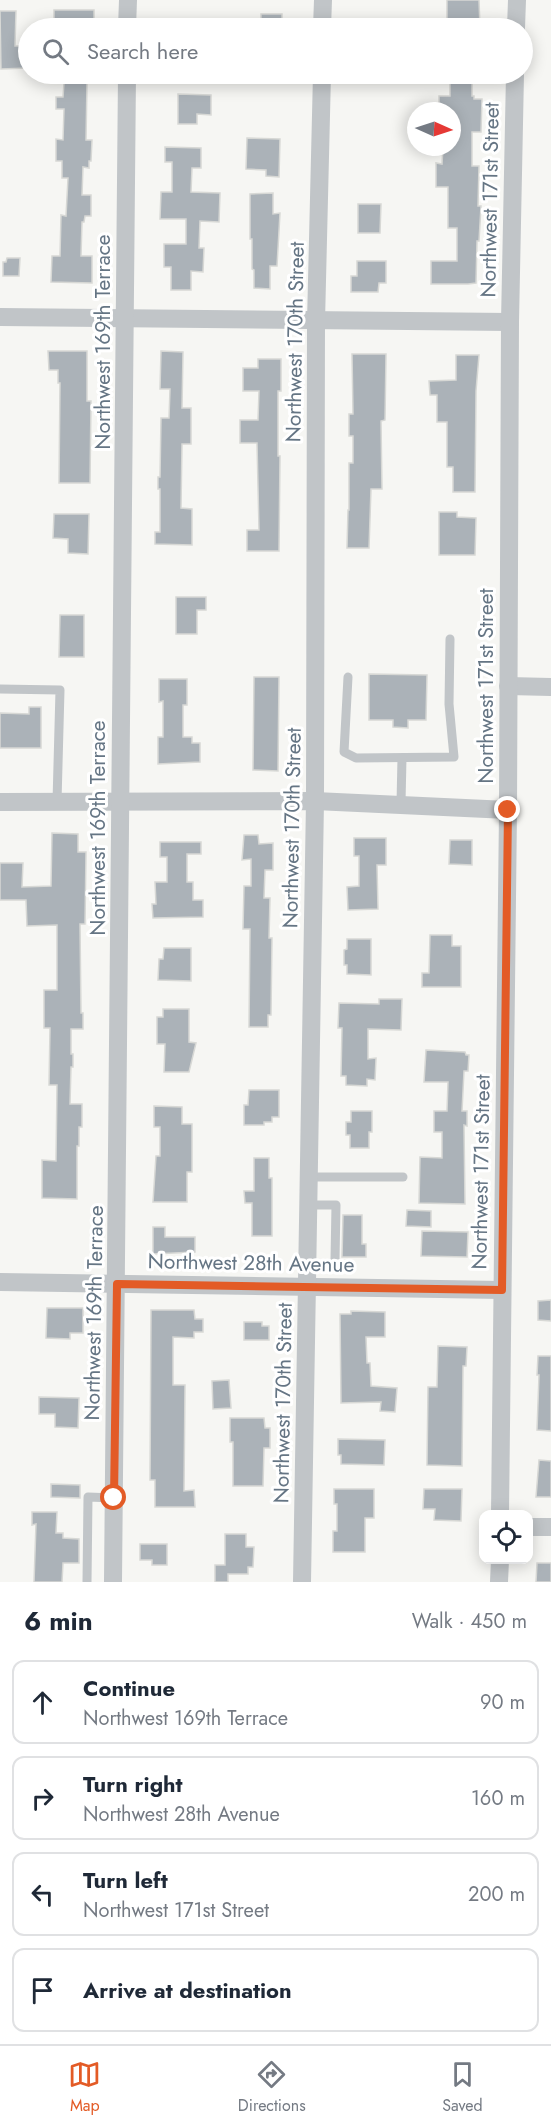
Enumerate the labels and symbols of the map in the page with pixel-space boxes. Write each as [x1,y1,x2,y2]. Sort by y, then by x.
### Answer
north arrow [407,102,461,156]
street label: Northwest 171st Street [473,102,507,298]
street label: Northwest 169th Terrace [88,234,118,450]
street label: Northwest 170th Street [278,241,312,443]
street label: Northwest 171st Street [471,588,501,784]
street label: Northwest 169th Terrace [83,720,113,936]
street label: Northwest 170th Street [275,727,309,929]
route end [494,796,520,822]
street label: Northwest 171st Street [464,1074,498,1270]
street label: Northwest 169th Terrace [77,1205,111,1421]
street label: Northwest 28th Avenue [147,1246,355,1280]
street label: Northwest 170th Street [266,1302,300,1504]
route start [100,1484,126,1510]

